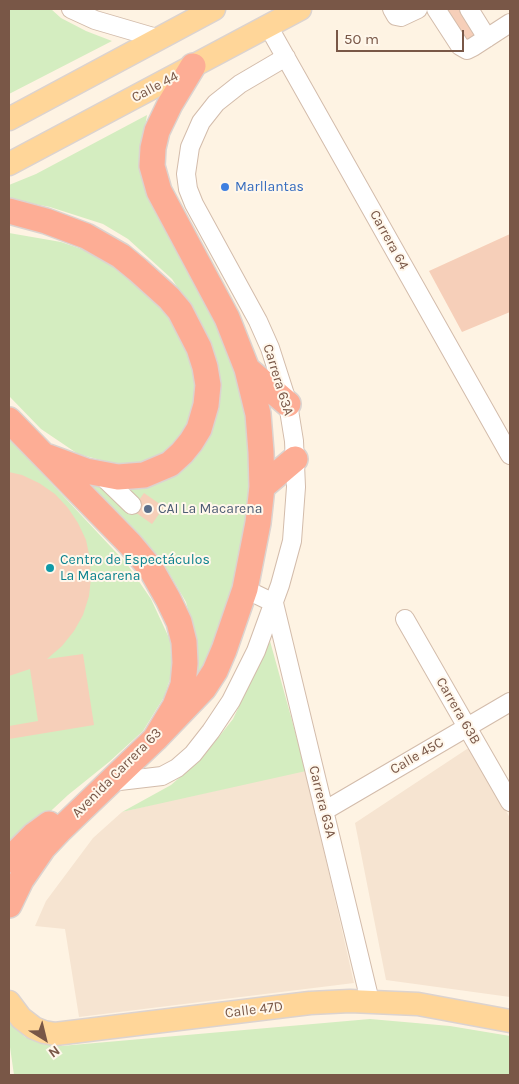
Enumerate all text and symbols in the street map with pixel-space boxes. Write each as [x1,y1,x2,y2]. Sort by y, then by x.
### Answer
scale bar [339,20,466,52]
text: 50 m [344,30,379,48]
street label: Calle 44 [129,68,181,106]
place label: Marllantas [235,179,304,195]
marker: Marllantas [219,181,231,193]
street label: Carrera 64 [366,207,412,273]
street label: Carrera 63A [259,342,297,418]
place label: CAI La Macarena [158,501,262,517]
marker: CAI La Macarena [142,503,154,515]
place label: Centro de Espectáculos La Macarena [60,552,210,584]
marker: Centro de Espectáculos La Macarena [44,562,56,574]
street label: Carrera 63B [432,674,484,748]
street label: Avenida Carrera 63 [69,725,165,821]
street label: Calle 45C [387,734,447,778]
street label: Carrera 63A [305,764,339,840]
street label: Calle 47D [224,998,284,1022]
north arrow [20,1014,70,1064]
text: N [45,1042,63,1061]

